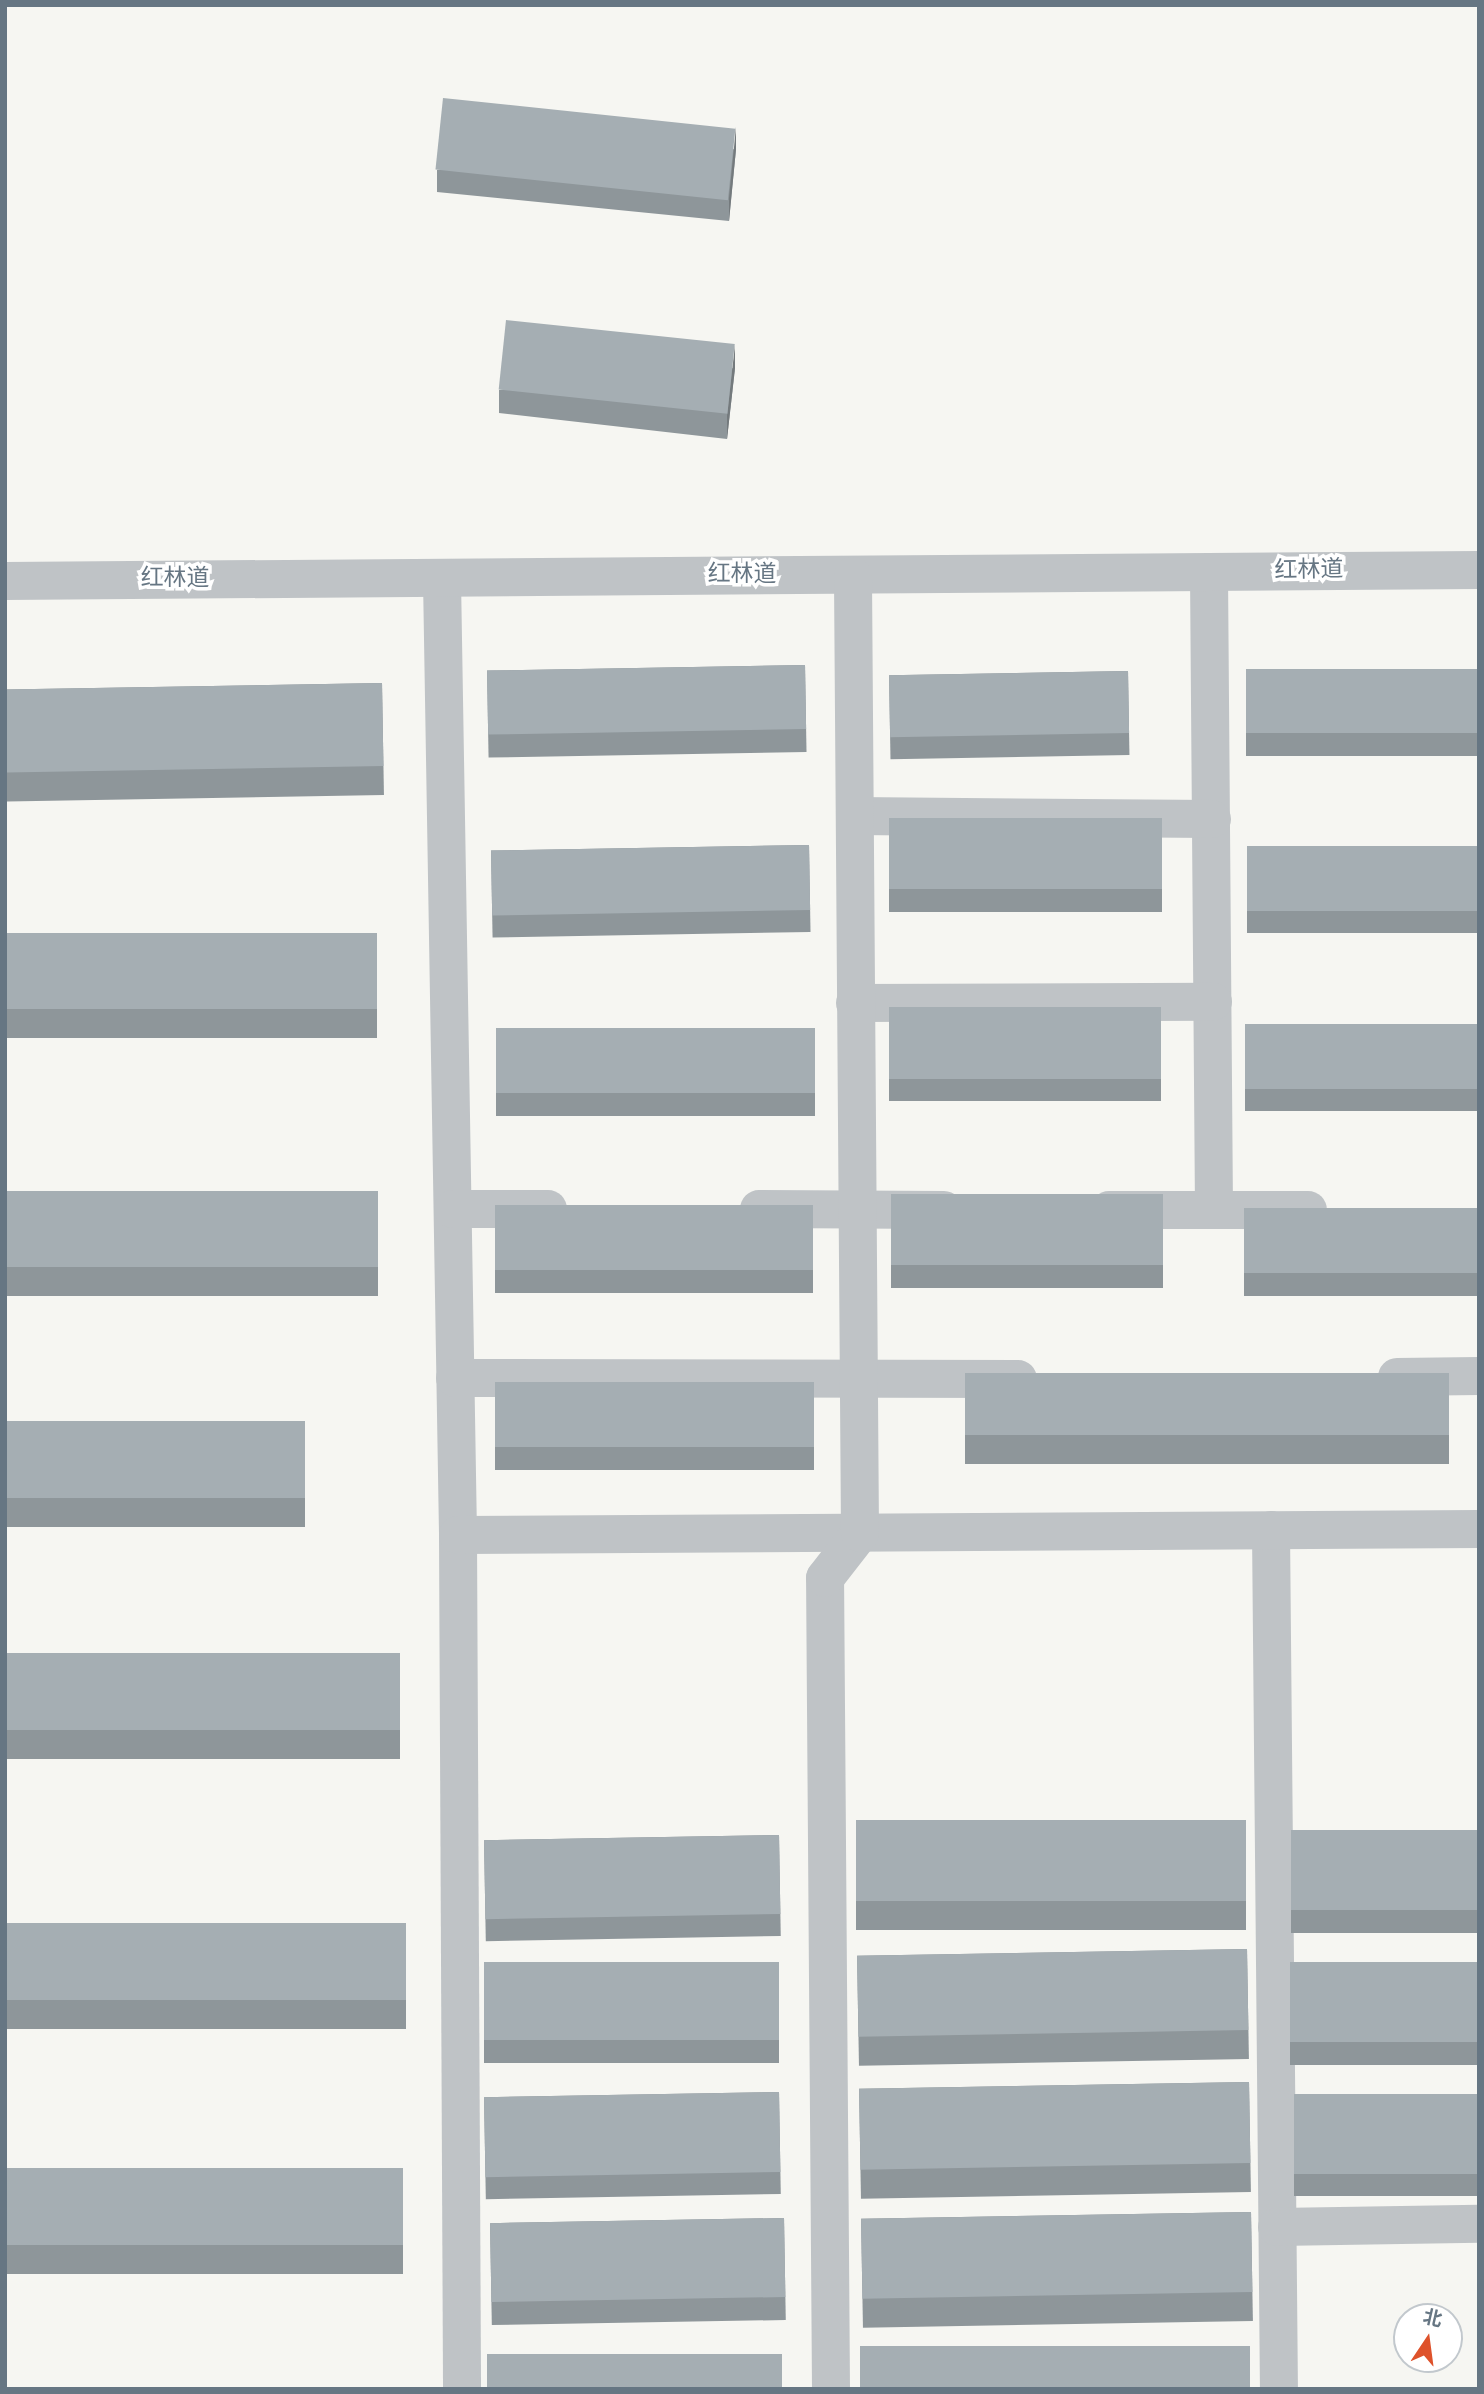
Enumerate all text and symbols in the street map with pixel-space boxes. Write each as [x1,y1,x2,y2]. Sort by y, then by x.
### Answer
street label: 红林道 [1274,558,1344,586]
street label: 红林道 [708,562,776,590]
street label: 红林道 [141,566,209,594]
north arrow [1393,2303,1463,2373]
text: 北 [1420,2306,1444,2333]

